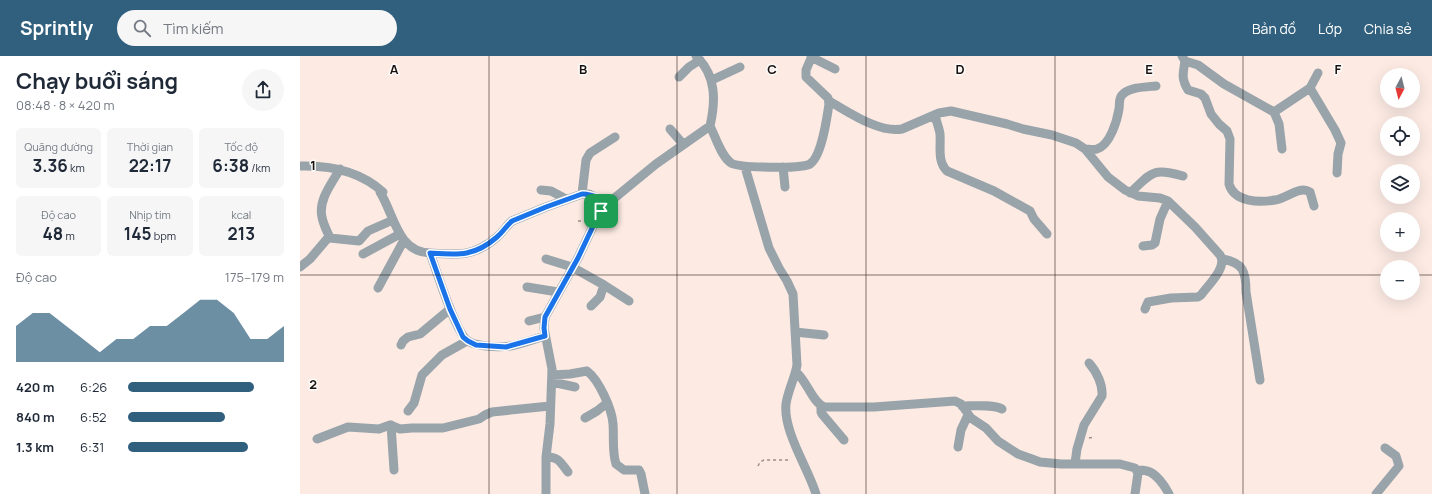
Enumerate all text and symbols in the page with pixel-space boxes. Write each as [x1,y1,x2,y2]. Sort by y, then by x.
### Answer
search box [117,10,397,46]
text: Sprintly [20,15,93,41]
icon: search [131,17,153,39]
text: Tìm kiếm [163,18,224,39]
text: Bản đồ [1252,19,1296,38]
text: Lớp [1318,19,1342,38]
text: Chia sẻ [1364,19,1412,38]
text: A [390,60,399,78]
text: B [579,60,587,78]
text: C [767,60,777,78]
text: D [955,60,965,78]
text: E [1145,60,1153,78]
text: F [1335,60,1342,78]
text: Chạy buổi sáng [16,66,178,96]
north arrow [1380,68,1420,108]
map controls [1380,68,1420,300]
button: share [242,69,284,111]
text: 08:48 · 8 × 420 m [16,96,114,114]
button: locate [1380,116,1420,156]
text: Quãng đường [24,139,93,154]
text: Thời gian [127,139,173,154]
text: Tốc độ [225,139,258,154]
text: 3.36 [32,154,68,177]
text: 22:17 [129,154,171,177]
text: 6:38 [212,154,249,177]
text: 1 [310,156,316,174]
text: km [68,160,85,175]
text: /km [249,160,270,175]
button: layers [1380,164,1420,204]
pin [584,194,618,228]
icon: arrive [590,200,612,222]
text: Độ cao [41,207,76,222]
text: Nhịp tim [129,207,171,222]
text: kcal [231,207,251,222]
button: + [1380,212,1420,252]
text: 48 [43,222,63,245]
text: 145 [124,222,152,245]
text: 213 [228,222,255,245]
text: m [63,228,75,243]
text: bpm [152,228,176,243]
button: − [1380,260,1420,300]
text: Độ cao [16,268,57,286]
text: 175–179 m [225,268,284,286]
text: 2 [309,375,317,393]
text: 420 m [16,378,55,396]
text: 6:26 [80,378,107,396]
text: 840 m [16,408,55,426]
text: 6:52 [80,408,107,426]
text: 1.3 km [16,438,54,456]
text: 6:31 [80,438,104,456]

